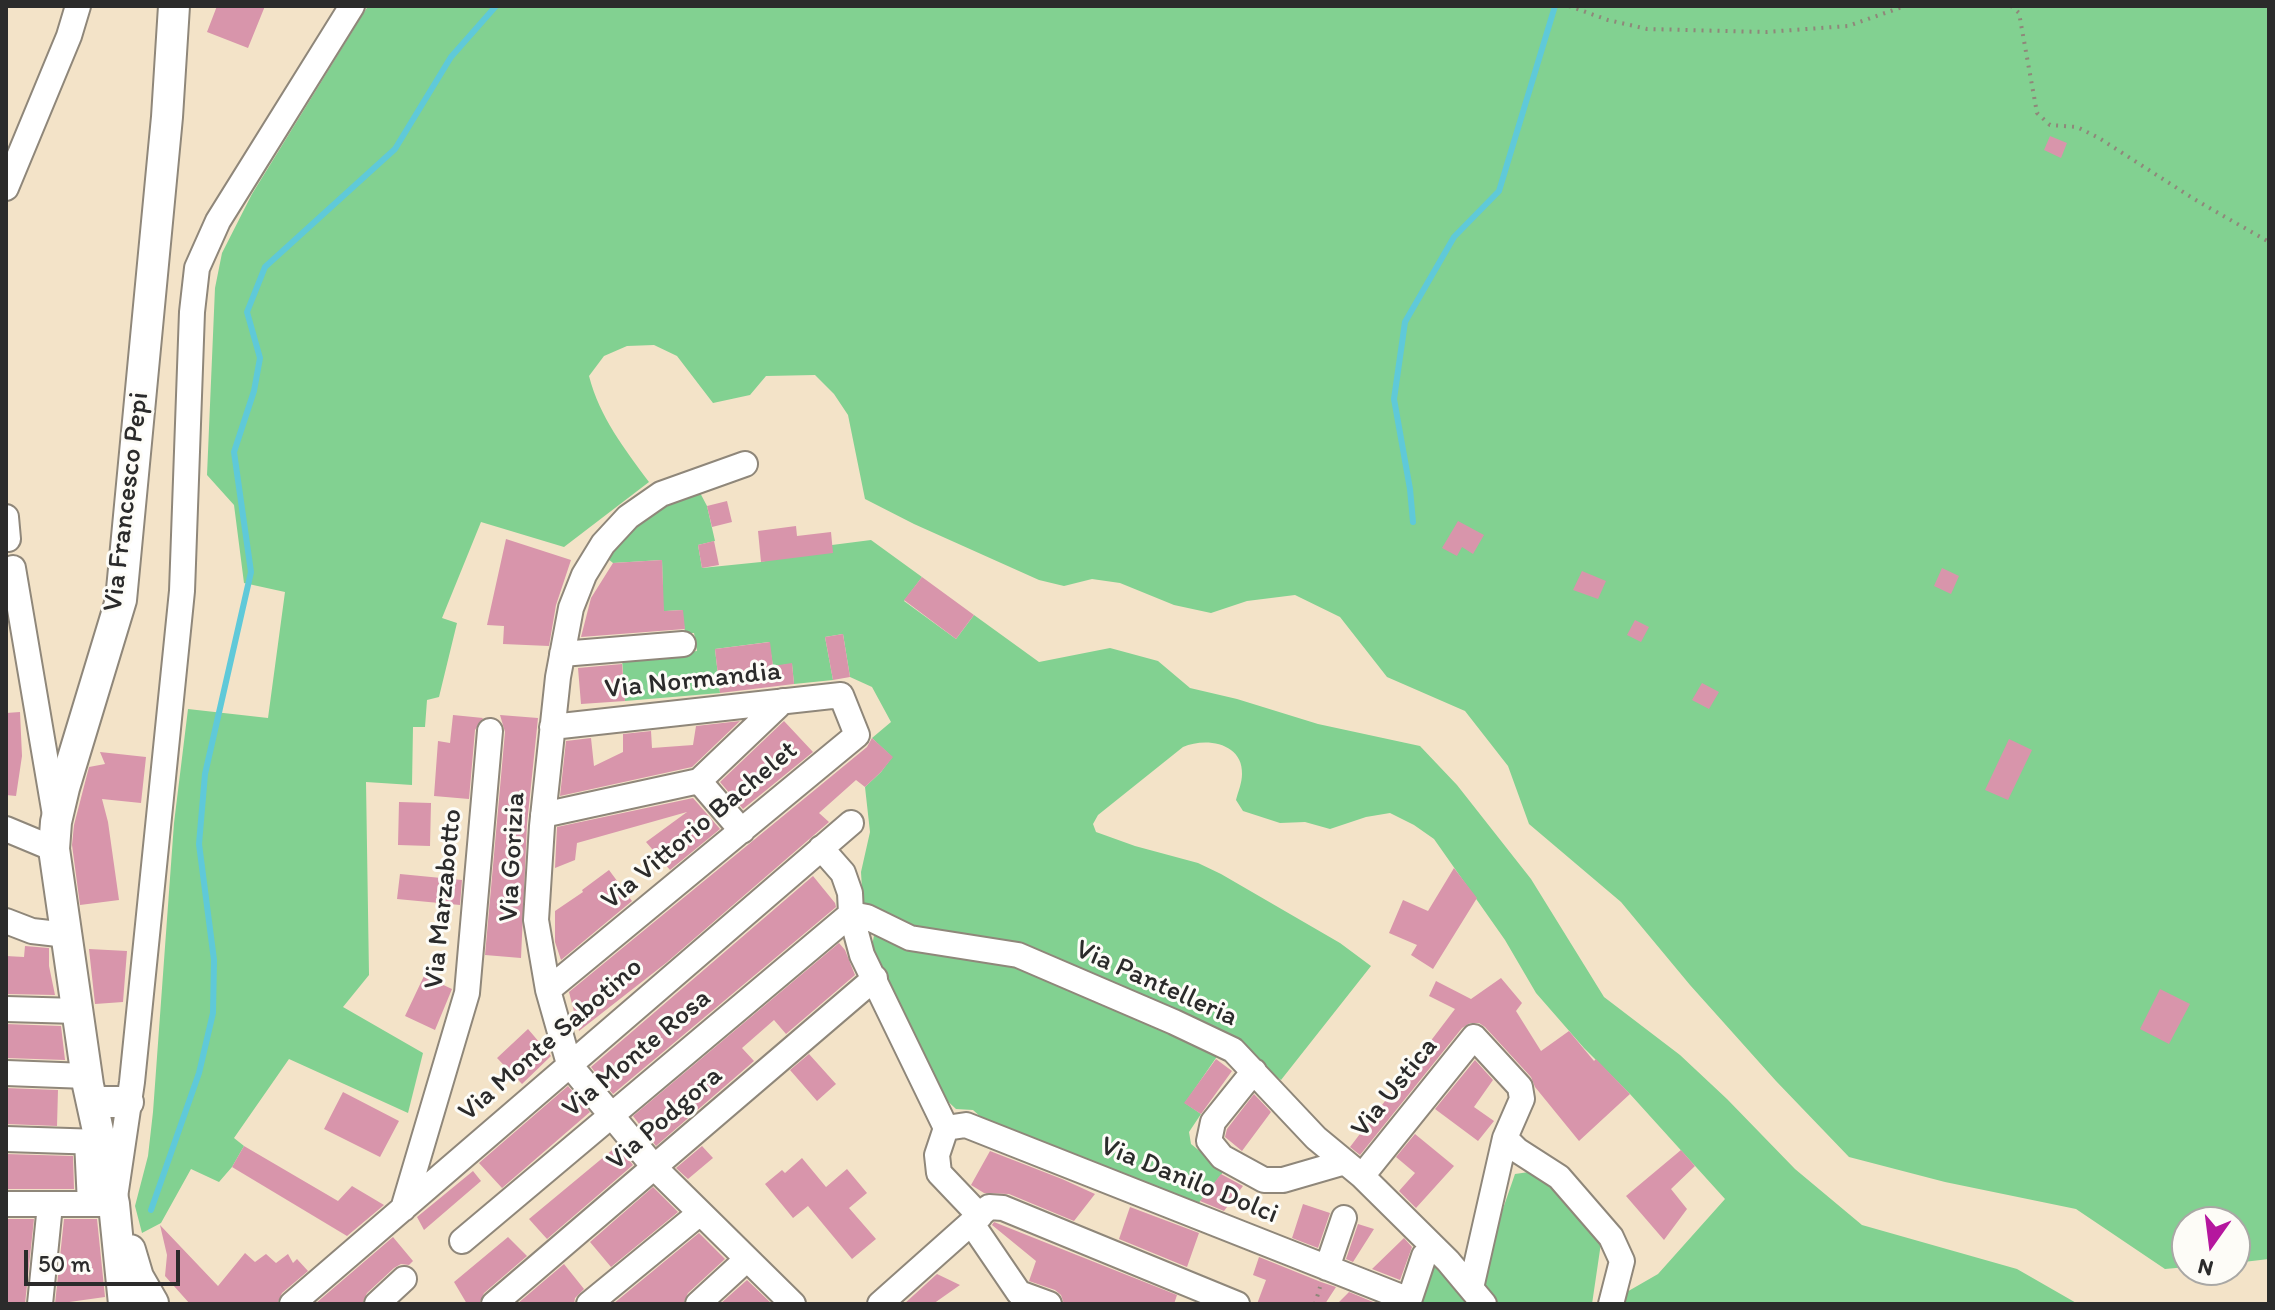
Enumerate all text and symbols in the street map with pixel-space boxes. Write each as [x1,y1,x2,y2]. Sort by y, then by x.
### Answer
street label: Via Francesco Pepi [97,390,157,614]
street label: Via Normandia [603,655,783,707]
street label: Via Vittorio Bachelet [595,734,805,918]
street label: Via Gorizia [493,791,533,923]
street label: Via Marzabotto [418,807,470,991]
street label: Via Pantelleria [1070,933,1242,1035]
street label: Via Monte Sabotino [452,951,650,1129]
street label: Via Monte Rosa [556,982,718,1126]
street label: Via Ustica [1344,1031,1446,1145]
street label: Via Podgora [600,1059,730,1179]
street label: Via Danilo Dolci [1095,1130,1283,1232]
north arrow [2171,1206,2251,1286]
scale bar [28,1234,184,1284]
text: 50 m [38,1249,91,1278]
text: N [2195,1253,2216,1283]

